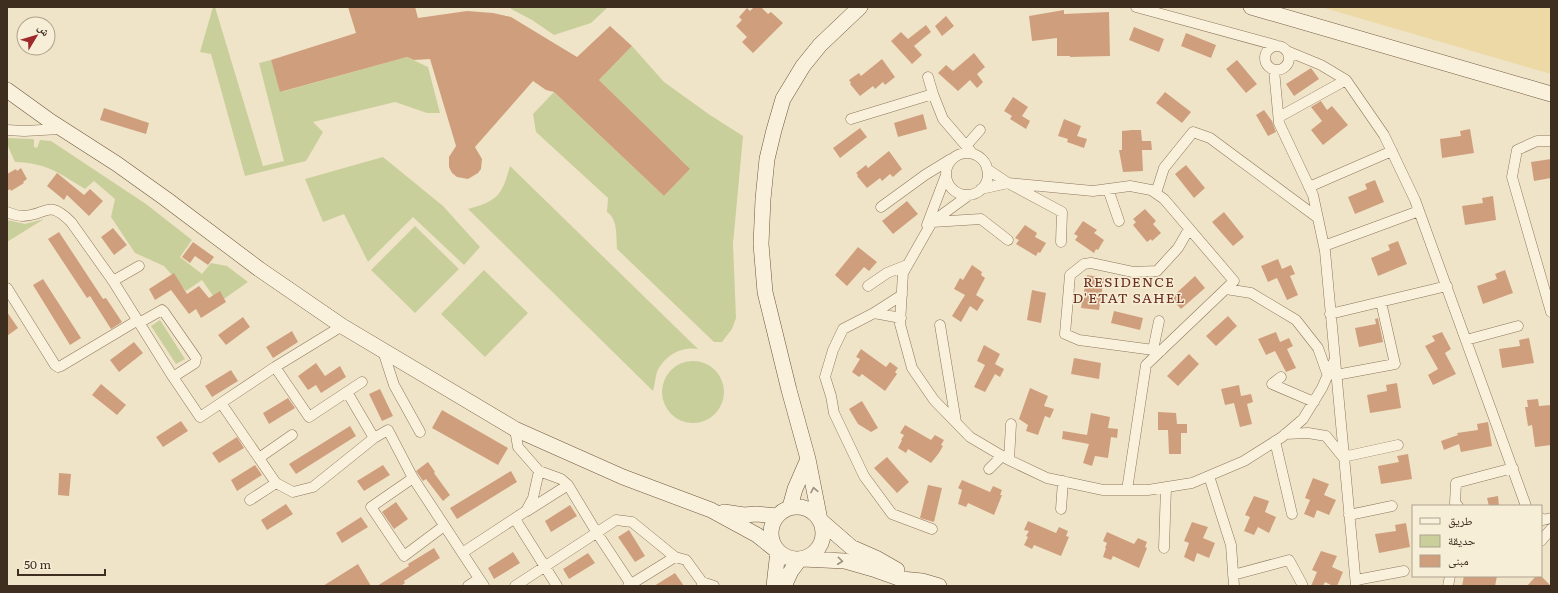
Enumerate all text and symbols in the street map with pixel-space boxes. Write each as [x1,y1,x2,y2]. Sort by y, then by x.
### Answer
north arrow [16,16,56,56]
text: ش [34,20,55,40]
district label: RESIDENCE D'ETAT SAHEL [1072,271,1186,307]
one-way arrow [810,486,819,493]
legend [1412,505,1542,577]
text: طريق [1448,511,1473,529]
text: حديقة [1448,531,1476,549]
scale bar [18,551,105,577]
text: مبنى [1448,551,1469,569]
text: 50 m [24,555,51,573]
one-way arrow [837,556,843,565]

